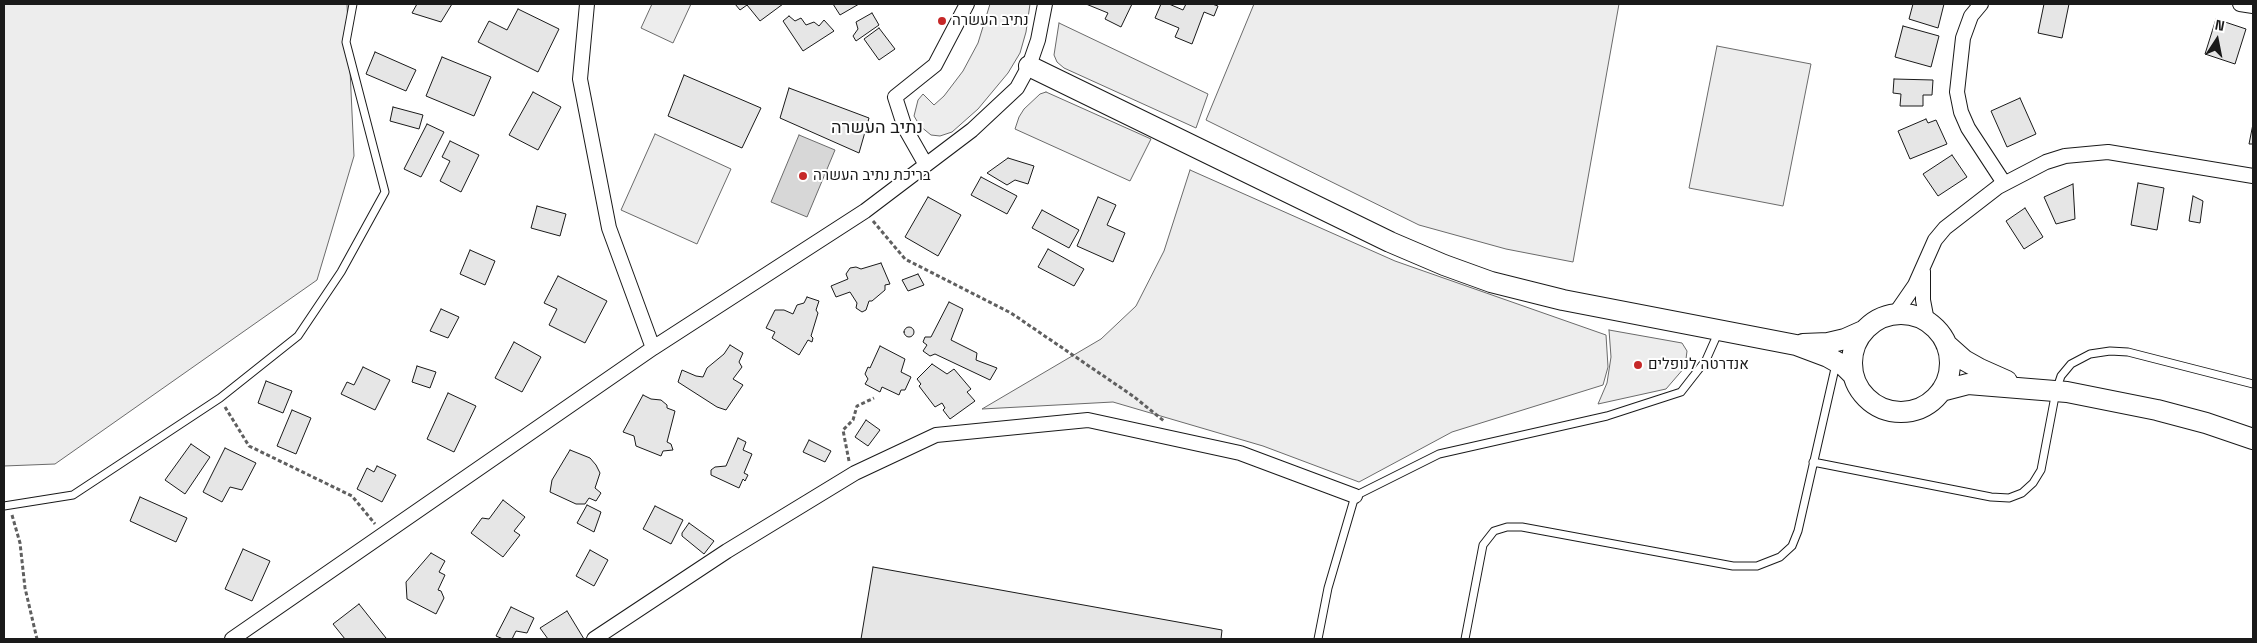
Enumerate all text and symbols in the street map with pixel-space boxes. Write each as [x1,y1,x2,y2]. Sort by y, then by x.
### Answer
place label: נתיב העשרה [952,12,1029,30]
marker: נתיב העשרה [936,15,948,27]
north arrow [2192,15,2242,65]
text: N [2214,16,2226,35]
district label: נתיב העשרה [831,117,923,139]
place label: בריכת נתיב העשרה [813,167,931,185]
marker: בריכת נתיב העשרה [797,170,809,182]
place label: אנדרטה לנופלים [1648,356,1749,374]
marker: אנדרטה לנופלים [1632,359,1644,371]

